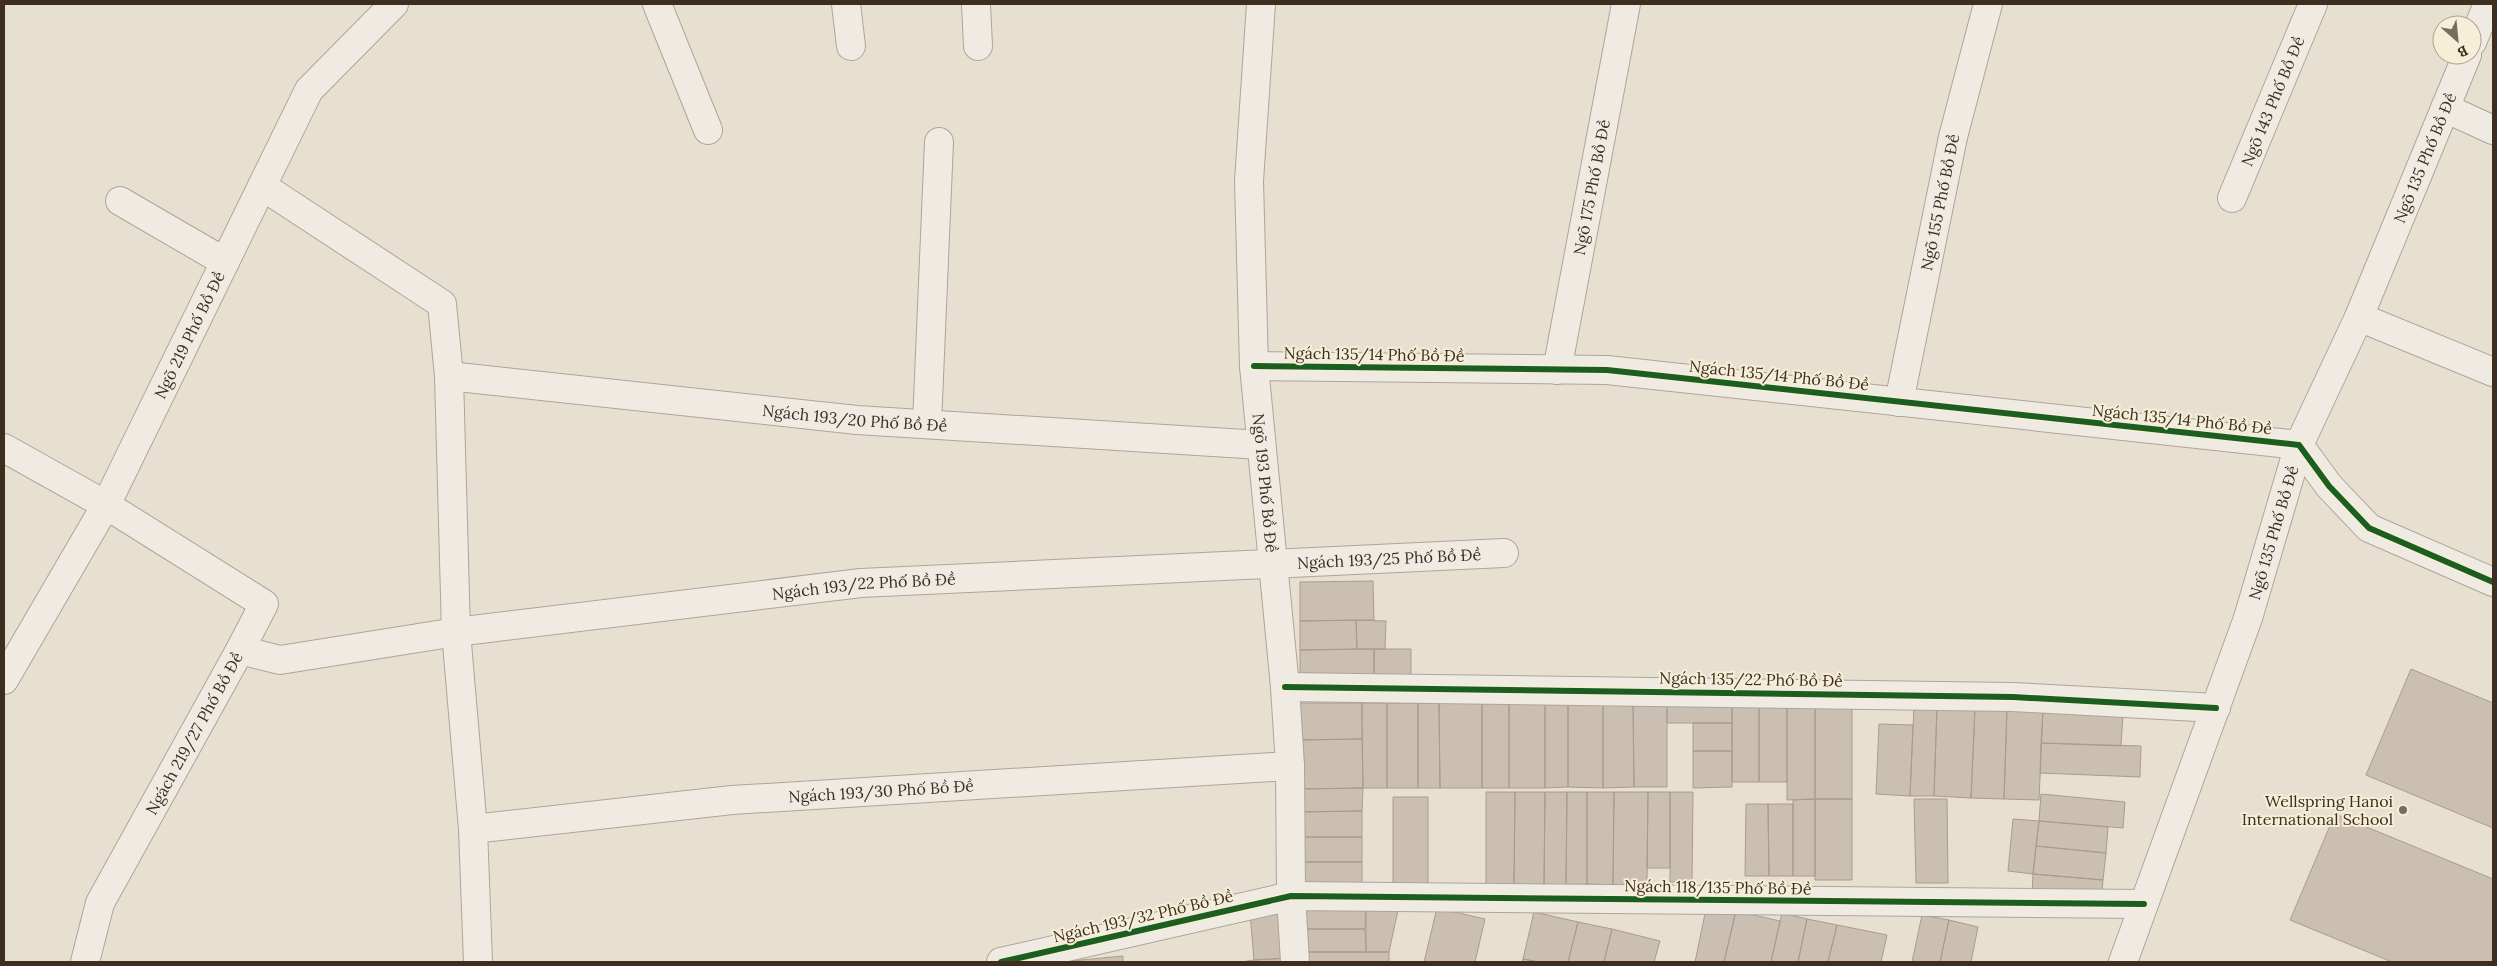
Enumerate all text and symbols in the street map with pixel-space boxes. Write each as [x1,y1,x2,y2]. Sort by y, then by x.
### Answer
north arrow [2432,15,2482,65]
street label: Ngõ 143 Phố Bồ Đề [2236,33,2309,169]
text: B [2455,41,2471,62]
street label: Ngõ 135 Phố Bồ Đề [2389,89,2461,226]
street label: Ngõ 175 Phố Bồ Đề [1569,117,1614,257]
street label: Ngõ 155 Phố Bồ Đề [1916,132,1963,272]
street label: Ngõ 219 Phố Bồ Đề [150,268,229,402]
street label: Ngách 135/14 Phố Bồ Đề [1283,342,1465,367]
street label: Ngách 135/14 Phố Bồ Đề [1688,356,1870,395]
street label: Ngách 193/20 Phố Bồ Đề [761,400,948,436]
street label: Ngách 135/14 Phố Bồ Đề [2091,400,2273,439]
street label: Ngõ 193 Phố Bồ Đề [1249,413,1282,554]
street label: Ngõ 135 Phố Bồ Đề [2244,463,2303,602]
street label: Ngách 193/25 Phố Bồ Đề [1296,544,1482,573]
street label: Ngách 193/22 Phố Bồ Đề [771,569,956,604]
street label: Ngách 219/27 Phố Bồ Đề [141,648,247,818]
street label: Ngách 135/22 Phố Bồ Đề [1659,667,1843,692]
street label: Ngách 193/30 Phố Bồ Đề [788,775,975,807]
place label: Wellspring Hanoi International School [2242,791,2393,829]
marker: Wellspring Hanoi International School [2397,804,2409,816]
street label: Ngách 118/135 Phố Bồ Đề [1624,875,1812,900]
street label: Ngách 193/32 Phố Bồ Đề [1051,885,1236,947]

